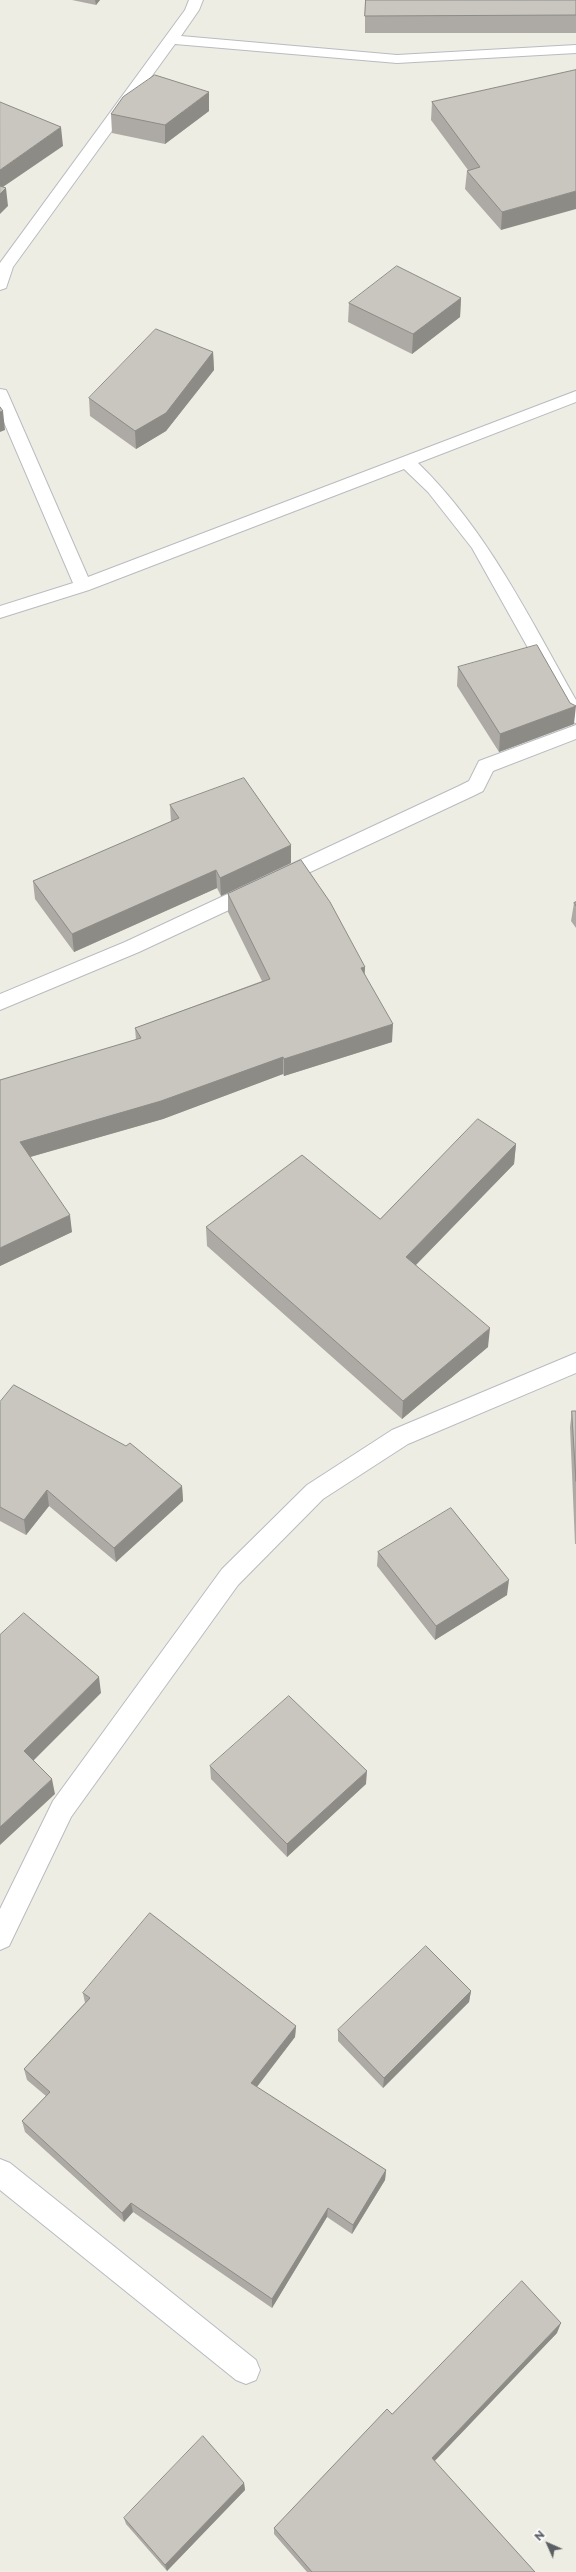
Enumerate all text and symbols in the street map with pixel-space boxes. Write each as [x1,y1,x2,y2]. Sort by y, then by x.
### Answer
north arrow [528,2524,568,2564]
text: N [531,2527,548,2544]

